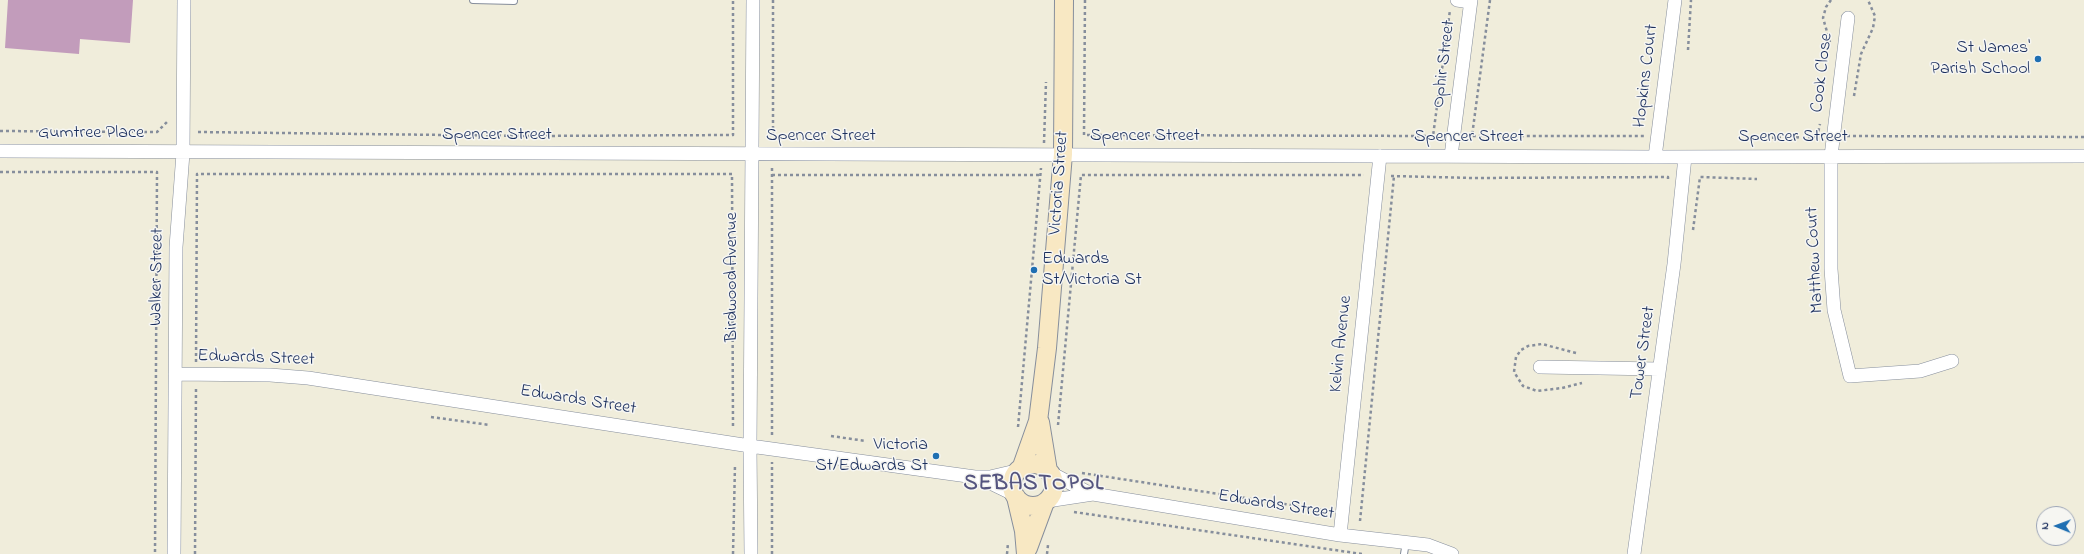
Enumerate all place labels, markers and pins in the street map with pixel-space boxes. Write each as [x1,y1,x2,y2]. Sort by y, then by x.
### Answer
place label: St James' Parish School [1931,38,2030,80]
marker: St James' Parish School [2033,54,2043,64]
place label: Edwards St/Victoria St [1042,249,1142,292]
marker: Edwards St/Victoria St [1029,265,1039,275]
place label: Victoria St/Edwards St [815,435,928,478]
marker: Victoria St/Edwards St [931,451,941,461]

